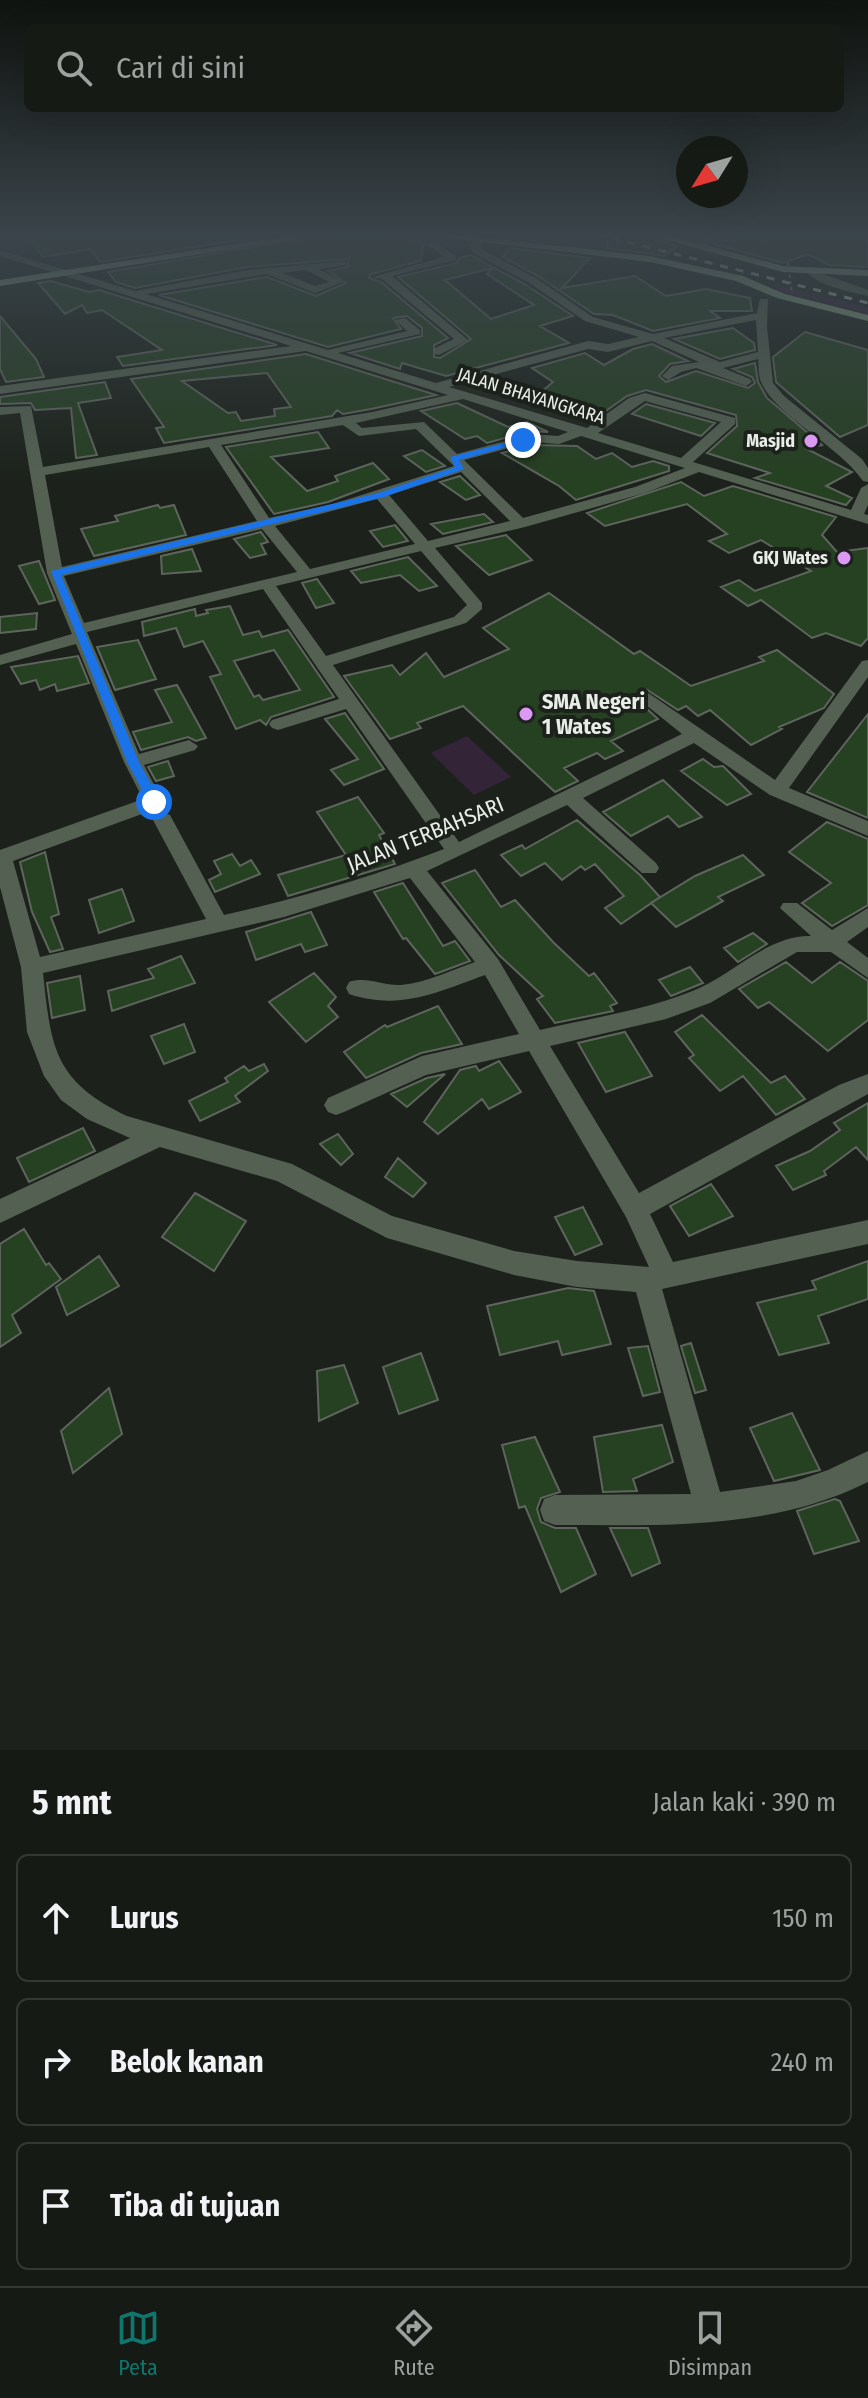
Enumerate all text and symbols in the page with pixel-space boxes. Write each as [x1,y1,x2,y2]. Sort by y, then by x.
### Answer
search box [24,24,844,112]
icon: search [52,46,96,90]
text: Cari di sini [116,50,245,86]
north arrow [676,136,748,208]
street label: JALAN BHAYANGKARA [454,363,608,429]
route end [505,422,541,458]
place label: Masjid [746,430,795,452]
marker: Masjid [802,432,820,450]
place label: GKJ Wates [753,547,828,569]
marker: GKJ Wates [835,549,853,567]
place label: SMA Negeri 1 Wates [542,688,645,740]
marker: SMA Negeri 1 Wates [517,705,535,723]
route start [136,784,172,820]
street label: JALAN TERBAHSARI [343,791,508,878]
text: 5 mnt [32,1782,112,1823]
text: Jalan kaki · 390 m [653,1787,836,1818]
icon: ahead [34,1896,78,1940]
text: Lurus [110,1900,179,1936]
text: 150 m [772,1903,834,1934]
icon: right [34,2040,78,2084]
text: Belok kanan [110,2044,264,2080]
text: 240 m [771,2047,834,2078]
icon: arrive [34,2184,78,2228]
text: Tiba di tujuan [110,2188,280,2224]
tab: Peta [116,2306,160,2381]
tab: Rute [392,2306,436,2381]
tab: Disimpan [668,2306,752,2381]

